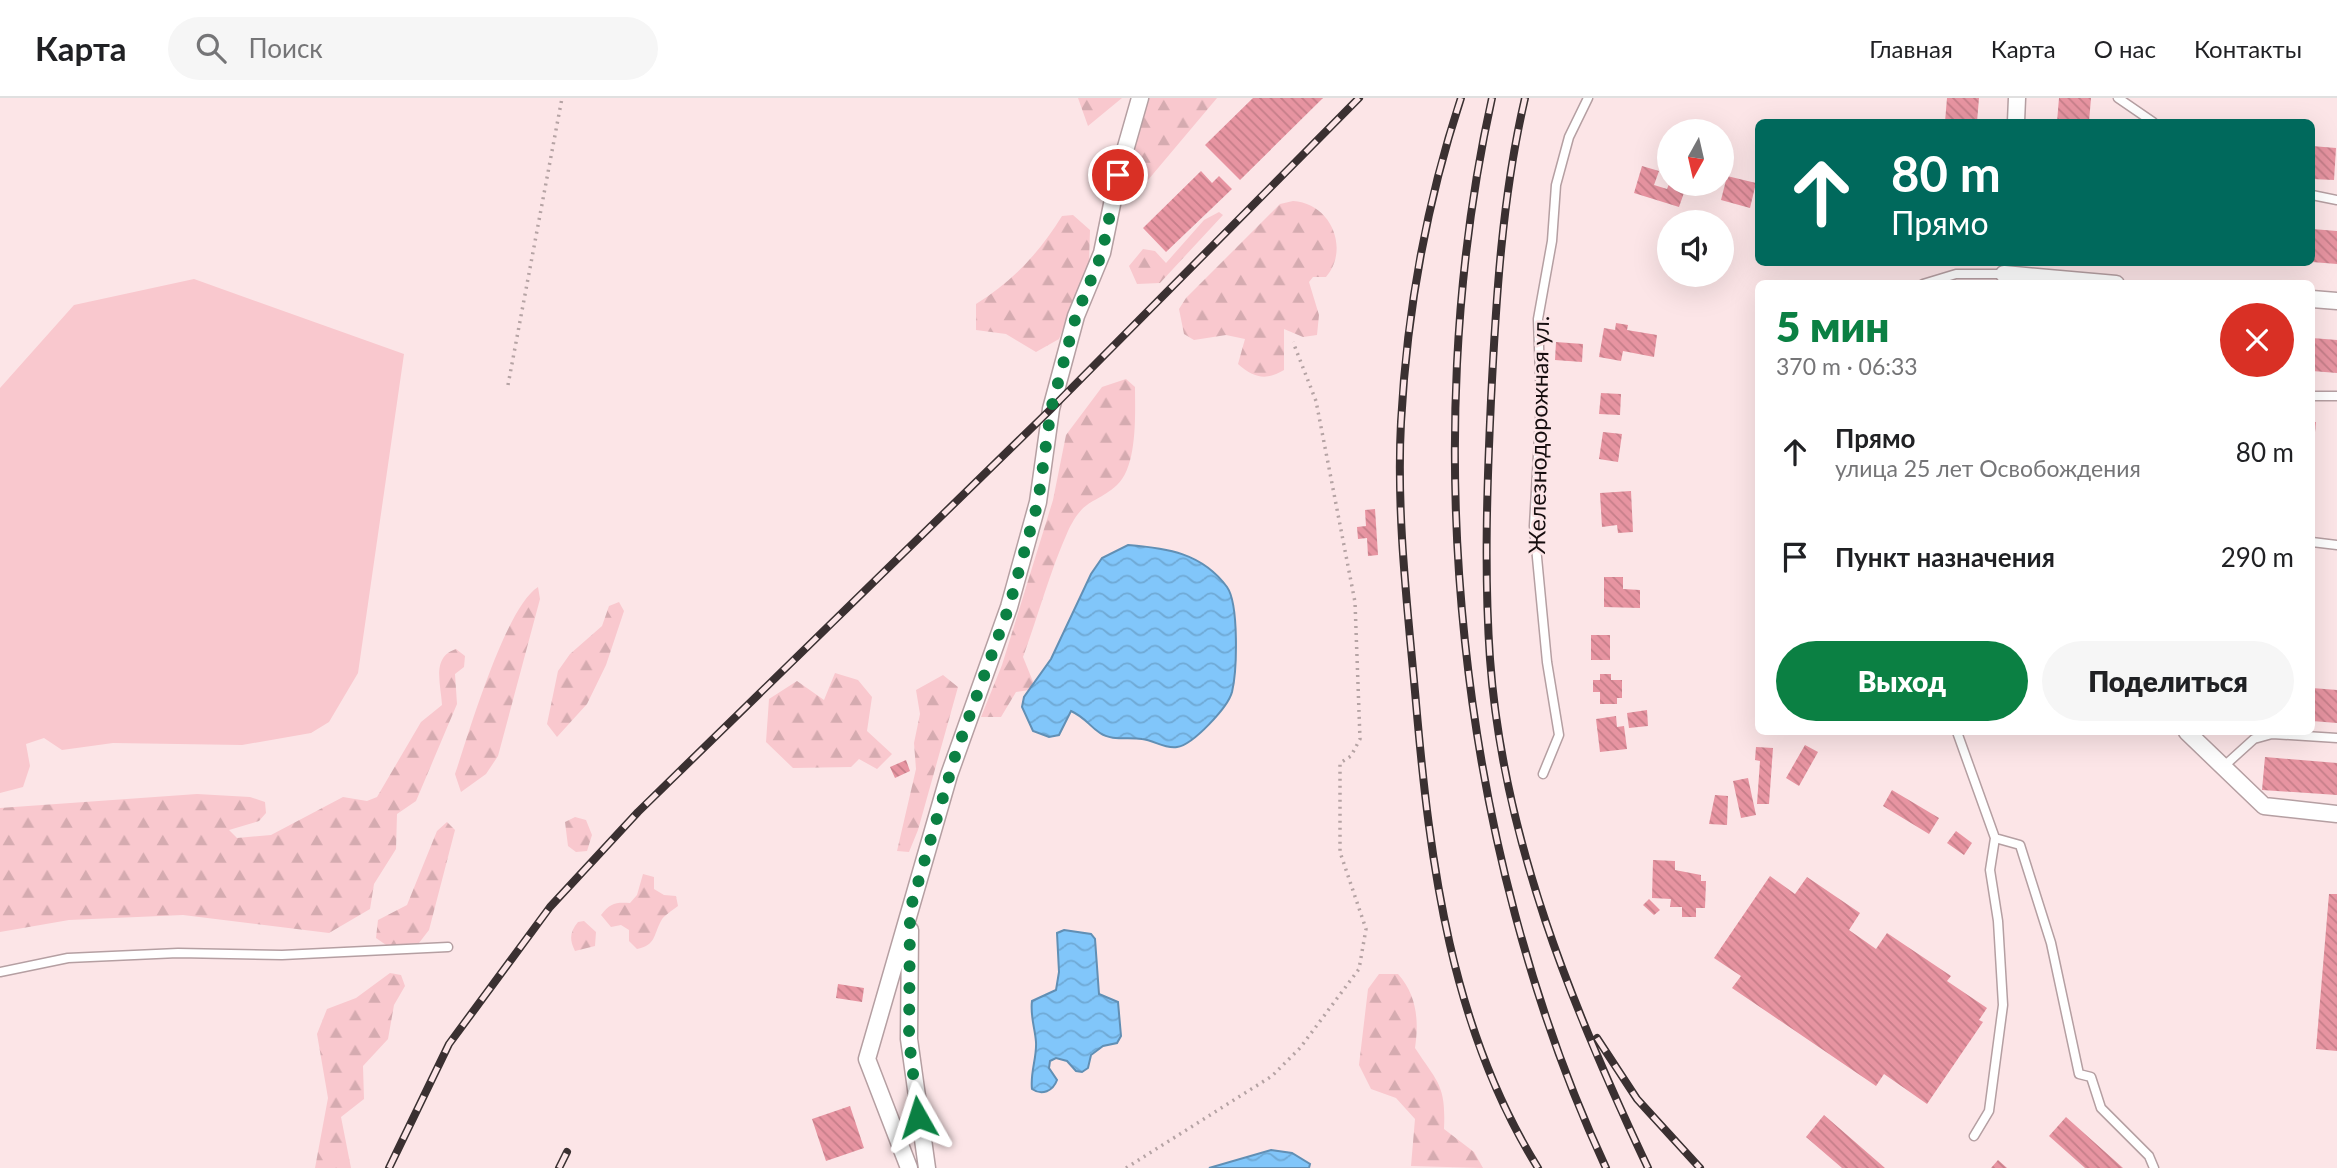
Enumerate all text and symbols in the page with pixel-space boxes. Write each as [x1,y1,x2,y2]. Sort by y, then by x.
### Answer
search box [168,17,658,80]
text: Карта [35,28,126,68]
icon: search [192,29,230,67]
text: Поиск [248,32,323,64]
text: Главная [1869,34,1953,63]
text: Карта [1991,34,2056,63]
text: О нас [2094,34,2156,63]
text: Контакты [2194,34,2302,63]
north arrow [1657,119,1734,196]
map controls [1657,119,1734,287]
text: 80 m [1891,144,2001,202]
pin [1088,145,1148,205]
icon: ahead [1776,147,1867,238]
icon: arrive [1099,156,1137,194]
text: Прямо [1891,203,1989,242]
button: sound [1657,210,1734,287]
text: 5 мин [1776,301,1890,351]
button: close [2220,303,2294,377]
street label: Железнодорожная ул. [1522,315,1554,554]
text: 370 m · 06:33 [1776,352,1918,380]
text: Прямо [1835,422,1916,454]
icon: ahead [1776,433,1814,471]
text: 80 m [2236,436,2294,468]
text: улица 25 лет Освобождения [1835,454,2141,482]
icon: arrive [1776,538,1814,576]
text: Пункт назначения [1835,541,2055,573]
text: 290 m [2221,541,2294,573]
button: Выход [1776,641,2028,721]
button: Поделиться [2042,641,2294,721]
position arrow [881,1080,955,1154]

